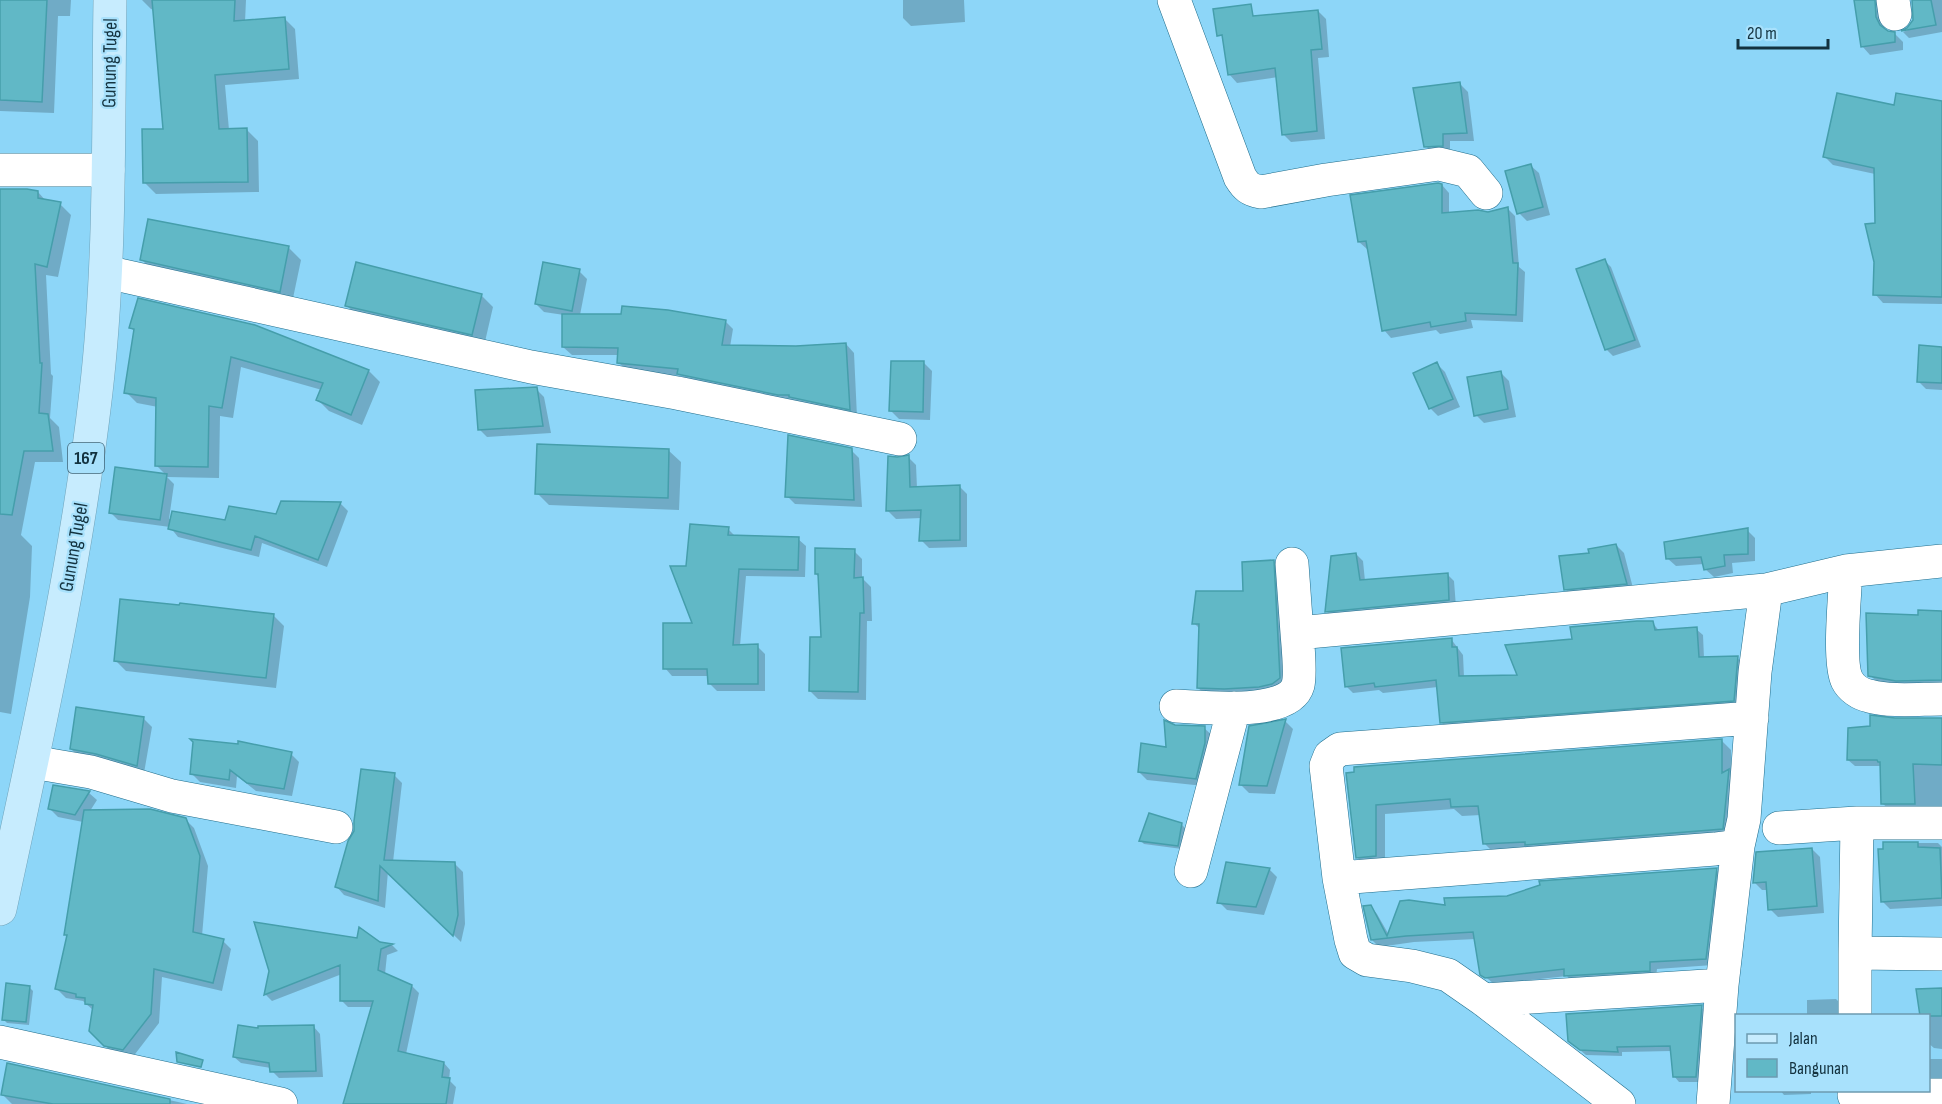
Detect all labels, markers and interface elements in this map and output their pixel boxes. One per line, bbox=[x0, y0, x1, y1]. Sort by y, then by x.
scale bar bbox=[1738, 12, 1828, 50]
street label: Gunung Tugel bbox=[97, 18, 123, 108]
text: 20 m bbox=[1747, 23, 1777, 44]
road number: 167 bbox=[68, 443, 104, 473]
street label: Gunung Tugel bbox=[54, 501, 94, 593]
legend bbox=[1735, 1014, 1930, 1092]
text: Jalan bbox=[1788, 1028, 1818, 1049]
text: Bangunan bbox=[1789, 1058, 1849, 1079]

